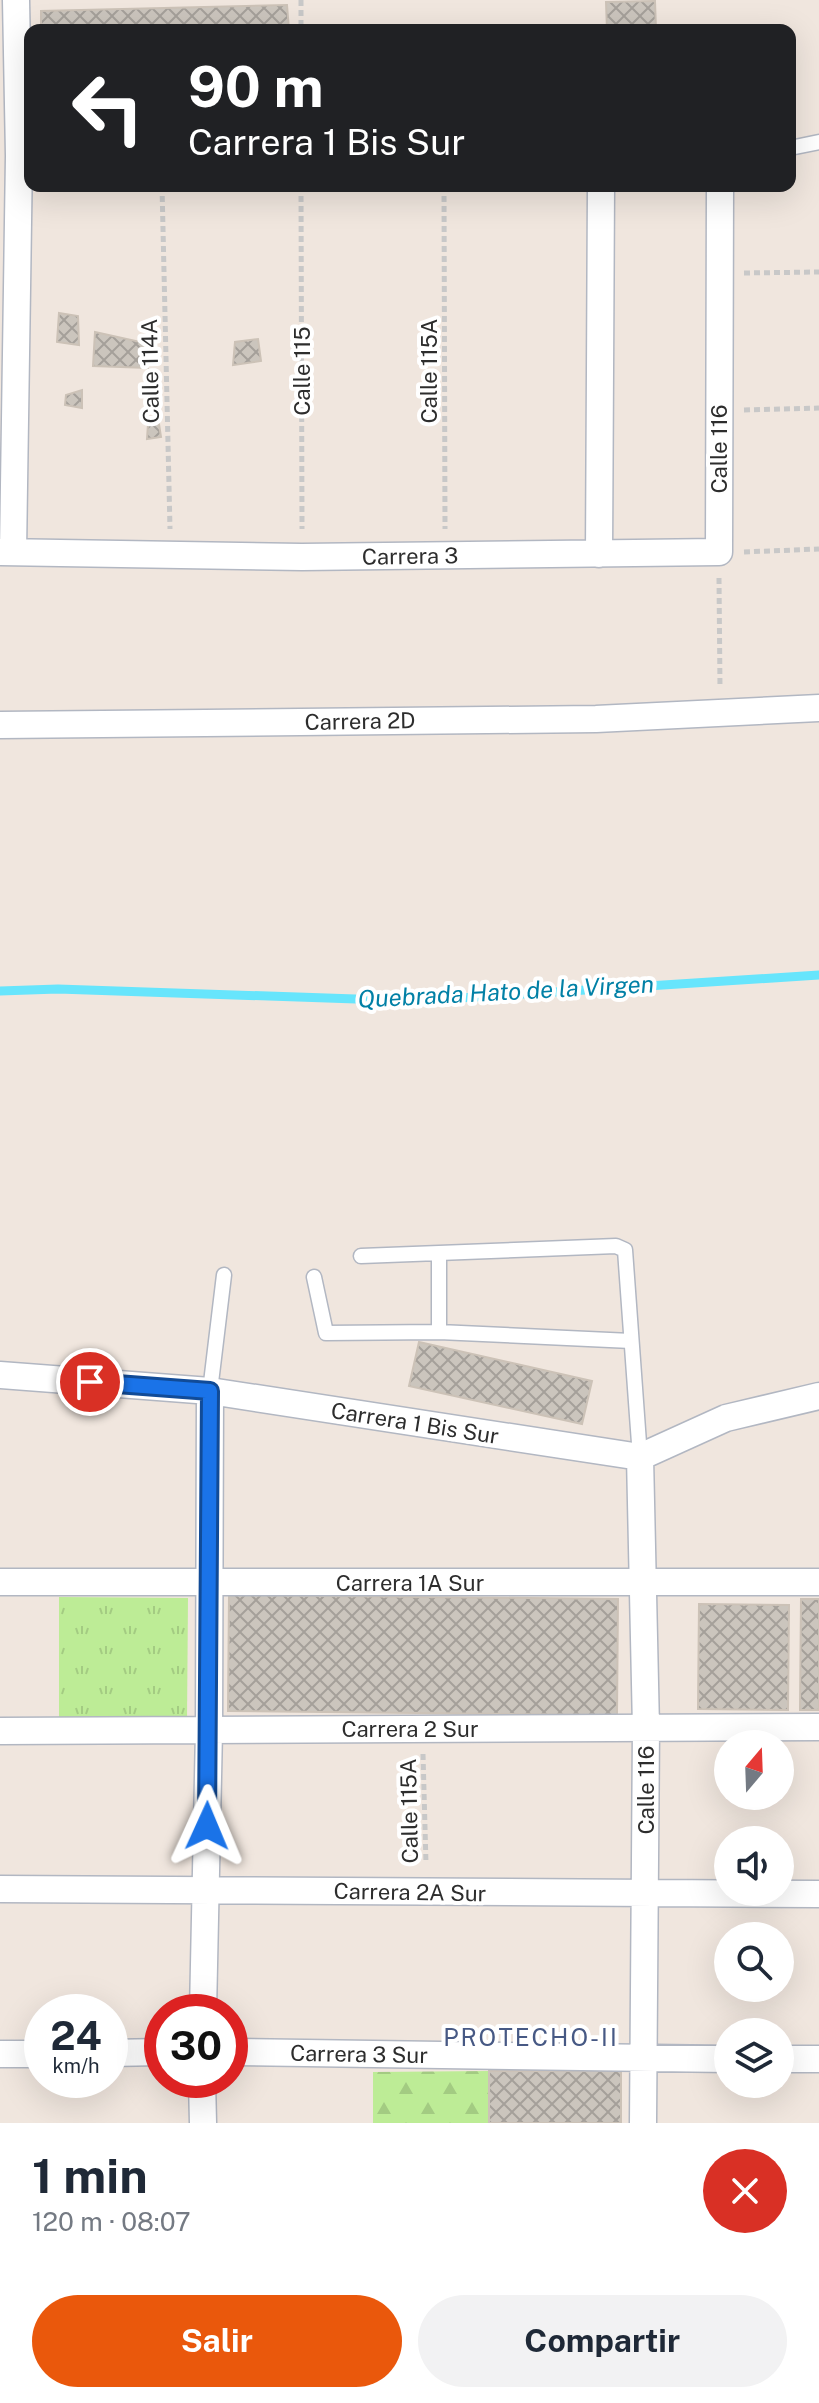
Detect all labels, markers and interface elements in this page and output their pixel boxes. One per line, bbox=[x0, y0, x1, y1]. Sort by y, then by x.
text: 90 m bbox=[188, 54, 324, 120]
icon: left bbox=[56, 56, 160, 160]
text: Carrera 1 Bis Sur bbox=[188, 121, 465, 163]
street label: Calle 114A bbox=[136, 318, 164, 424]
street label: Calle 115A bbox=[416, 319, 442, 423]
street label: Calle 115 bbox=[289, 326, 315, 416]
street label: Calle 116 bbox=[706, 405, 732, 493]
street label: Carrera 3 bbox=[362, 542, 458, 570]
street label: Carrera 2D bbox=[304, 707, 416, 735]
water label: Quebrada Hato de la Virgen bbox=[357, 969, 655, 1013]
pin bbox=[56, 1348, 124, 1416]
icon: arrive bbox=[68, 1360, 112, 1404]
street label: Carrera 1 Bis Sur bbox=[329, 1397, 501, 1449]
street label: Carrera 1A Sur bbox=[336, 1570, 484, 1596]
street label: Carrera 2 Sur bbox=[341, 1716, 479, 1742]
north arrow bbox=[714, 1730, 794, 1810]
map controls bbox=[714, 1730, 794, 2098]
street label: Calle 116 bbox=[633, 1746, 659, 1834]
street label: Calle 115A bbox=[395, 1758, 423, 1864]
position arrow bbox=[165, 1784, 249, 1868]
button: sound bbox=[714, 1826, 794, 1906]
street label: Carrera 2A Sur bbox=[333, 1878, 487, 1906]
button: search bbox=[714, 1922, 794, 2002]
speed limit sign: 30 bbox=[144, 1994, 248, 2098]
text: 24 bbox=[50, 2012, 102, 2059]
button: layers bbox=[714, 2018, 794, 2098]
district label: PROTECHO-II bbox=[443, 2023, 619, 2051]
street label: Carrera 3 Sur bbox=[290, 2040, 428, 2068]
text: km/h bbox=[52, 2054, 100, 2078]
text: 1 min bbox=[32, 2147, 148, 2204]
button: close bbox=[703, 2149, 787, 2233]
text: 120 m · 08:07 bbox=[32, 2206, 191, 2237]
button: Salir bbox=[32, 2295, 402, 2387]
button: Compartir bbox=[418, 2295, 787, 2387]

